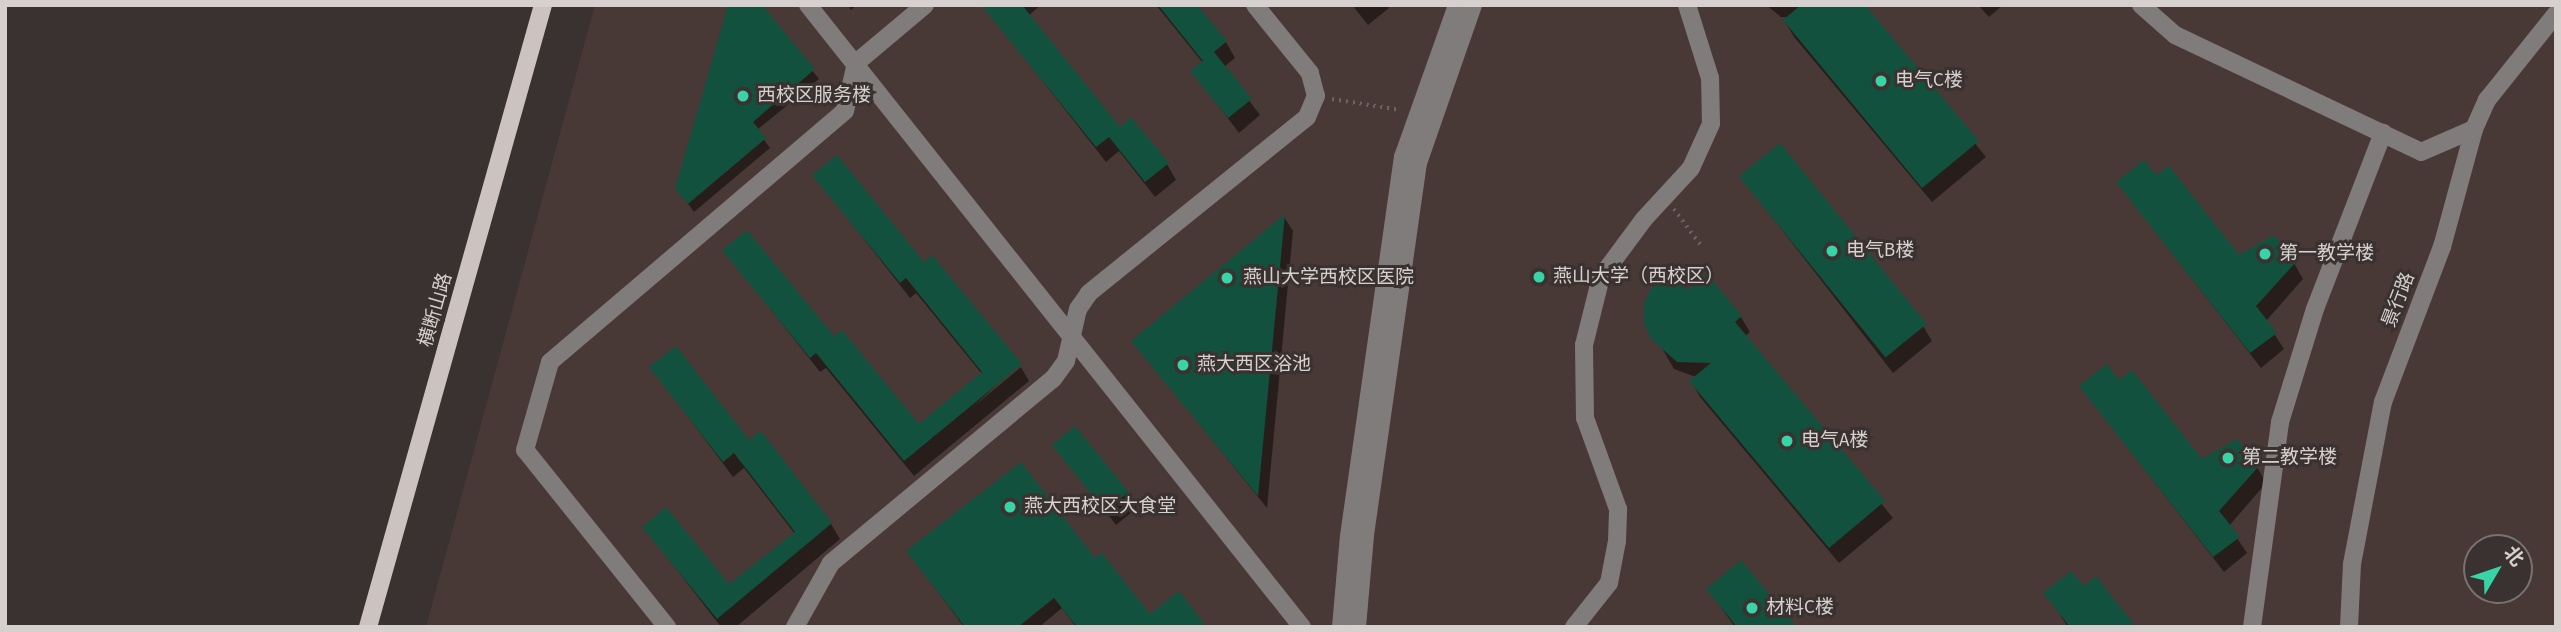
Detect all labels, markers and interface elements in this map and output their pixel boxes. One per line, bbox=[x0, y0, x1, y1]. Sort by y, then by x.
place label: 电气C楼 bbox=[1895, 70, 1963, 92]
marker: 电气C楼 bbox=[1873, 73, 1889, 89]
place label: 西校区服务楼 bbox=[757, 85, 871, 107]
marker: 西校区服务楼 bbox=[735, 88, 751, 104]
place label: 电气B楼 bbox=[1846, 240, 1914, 262]
marker: 电气B楼 bbox=[1824, 243, 1840, 259]
place label: 第一教学楼 bbox=[2279, 243, 2374, 265]
marker: 第一教学楼 bbox=[2257, 246, 2273, 262]
place label: 燕山大学（西校区） bbox=[1553, 266, 1724, 288]
place label: 燕山大学西校区医院 bbox=[1243, 267, 1414, 289]
marker: 燕山大学西校区医院 bbox=[1217, 268, 1237, 288]
marker: 燕山大学（西校区） bbox=[1531, 269, 1547, 285]
street label: 景行路 bbox=[2378, 269, 2420, 331]
street label: 横断山路 bbox=[415, 270, 457, 350]
place label: 燕大西区浴池 bbox=[1197, 354, 1311, 376]
marker: 燕大西区浴池 bbox=[1175, 357, 1191, 373]
place label: 电气A楼 bbox=[1801, 430, 1868, 452]
marker: 电气A楼 bbox=[1779, 433, 1795, 449]
place label: 第二教学楼 bbox=[2242, 447, 2337, 469]
marker: 第二教学楼 bbox=[2220, 450, 2236, 466]
place label: 燕大西校区大食堂 bbox=[1024, 496, 1176, 518]
marker: 燕大西校区大食堂 bbox=[1002, 499, 1018, 515]
north arrow bbox=[2463, 534, 2533, 604]
text: 北 bbox=[2497, 541, 2530, 573]
place label: 材料C楼 bbox=[1766, 597, 1834, 619]
marker: 材料C楼 bbox=[1744, 600, 1760, 616]

